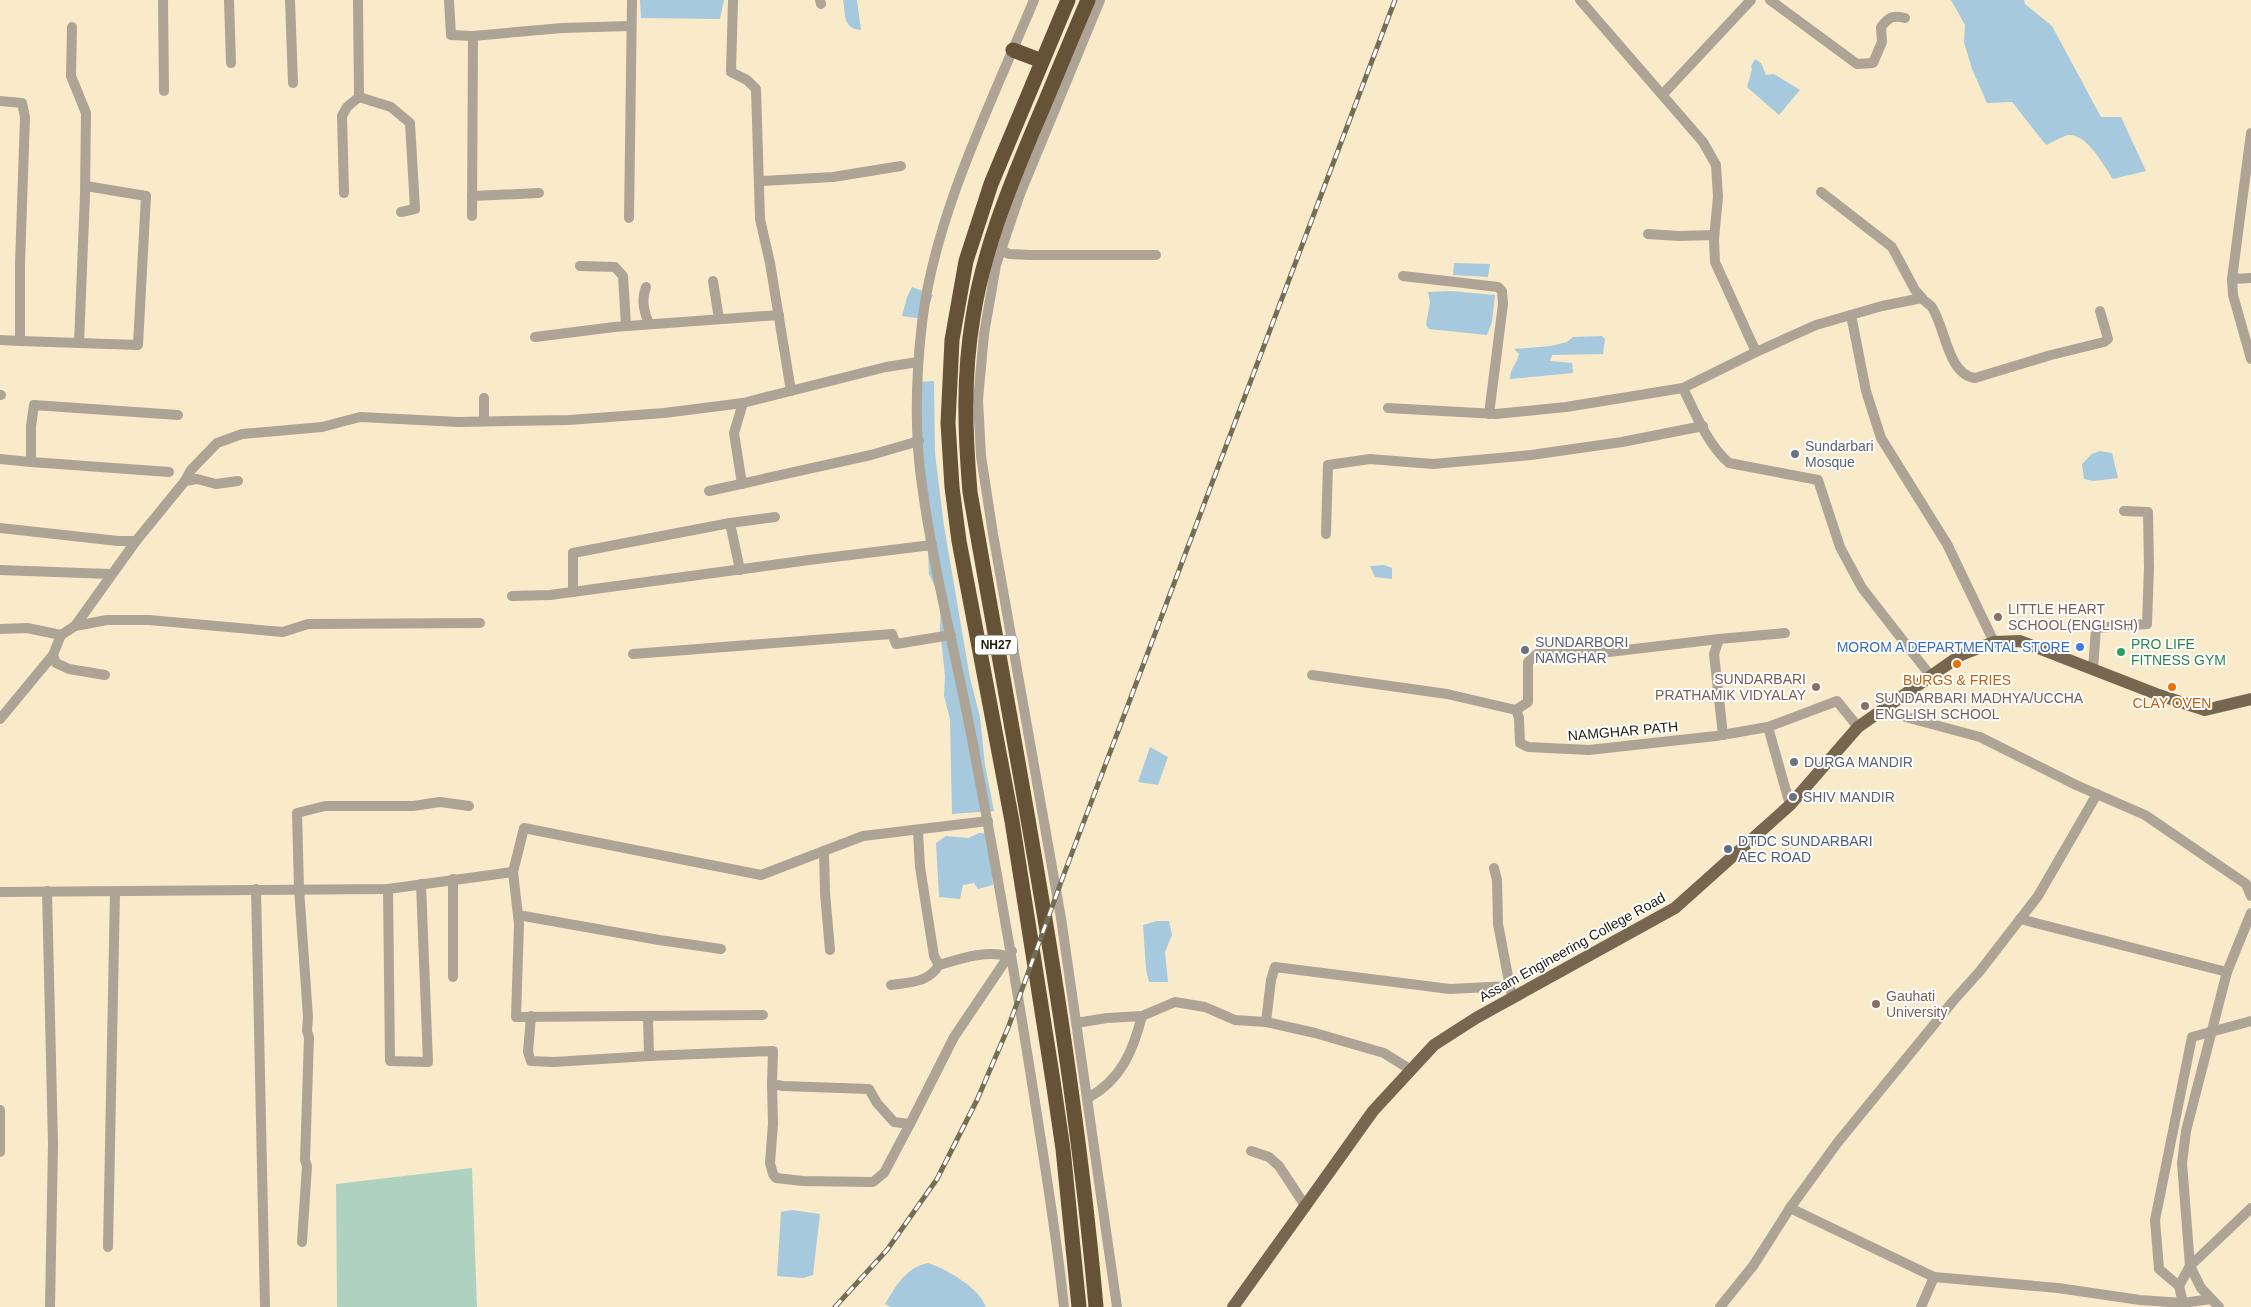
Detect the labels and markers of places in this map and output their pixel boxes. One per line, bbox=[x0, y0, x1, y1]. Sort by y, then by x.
place label: Sundarbari Mosque bbox=[1805, 438, 1874, 470]
marker: Sundarbari Mosque bbox=[1789, 448, 1801, 460]
place label: LITTLE HEART SCHOOL(ENGLISH) bbox=[2008, 601, 2138, 633]
marker: LITTLE HEART SCHOOL(ENGLISH) bbox=[1992, 611, 2004, 623]
place label: SUNDARBORI NAMGHAR bbox=[1535, 634, 1628, 666]
place label: PRO LIFE FITNESS GYM bbox=[2131, 636, 2226, 668]
place label: MOROM A DEPARTMENTAL STORE bbox=[1837, 639, 2070, 655]
marker: MOROM A DEPARTMENTAL STORE bbox=[2074, 641, 2086, 653]
marker: SUNDARBORI NAMGHAR bbox=[1519, 644, 1531, 656]
marker: PRO LIFE FITNESS GYM bbox=[2115, 646, 2127, 658]
marker: BURGS & FRIES bbox=[1951, 658, 1963, 670]
place label: SUNDARBARI PRATHAMIK VIDYALAY bbox=[1655, 671, 1807, 703]
place label: BURGS & FRIES bbox=[1903, 672, 2011, 688]
marker: SUNDARBARI PRATHAMIK VIDYALAY bbox=[1810, 681, 1822, 693]
marker: CLAY OVEN bbox=[2166, 681, 2178, 693]
place label: SUNDARBARI MADHYA/UCCHA ENGLISH SCHOOL bbox=[1875, 690, 2084, 722]
place label: CLAY OVEN bbox=[2133, 695, 2211, 711]
marker: SUNDARBARI MADHYA/UCCHA ENGLISH SCHOOL bbox=[1859, 700, 1871, 712]
place label: DURGA MANDIR bbox=[1804, 754, 1913, 770]
marker: DURGA MANDIR bbox=[1788, 756, 1800, 768]
place label: SHIV MANDIR bbox=[1803, 789, 1895, 805]
marker: SHIV MANDIR bbox=[1787, 791, 1799, 803]
place label: DTDC SUNDARBARI AEC ROAD bbox=[1738, 833, 1873, 865]
marker: DTDC SUNDARBARI AEC ROAD bbox=[1722, 843, 1734, 855]
place label: Gauhati University bbox=[1886, 988, 1947, 1020]
marker: Gauhati University bbox=[1870, 998, 1882, 1010]

